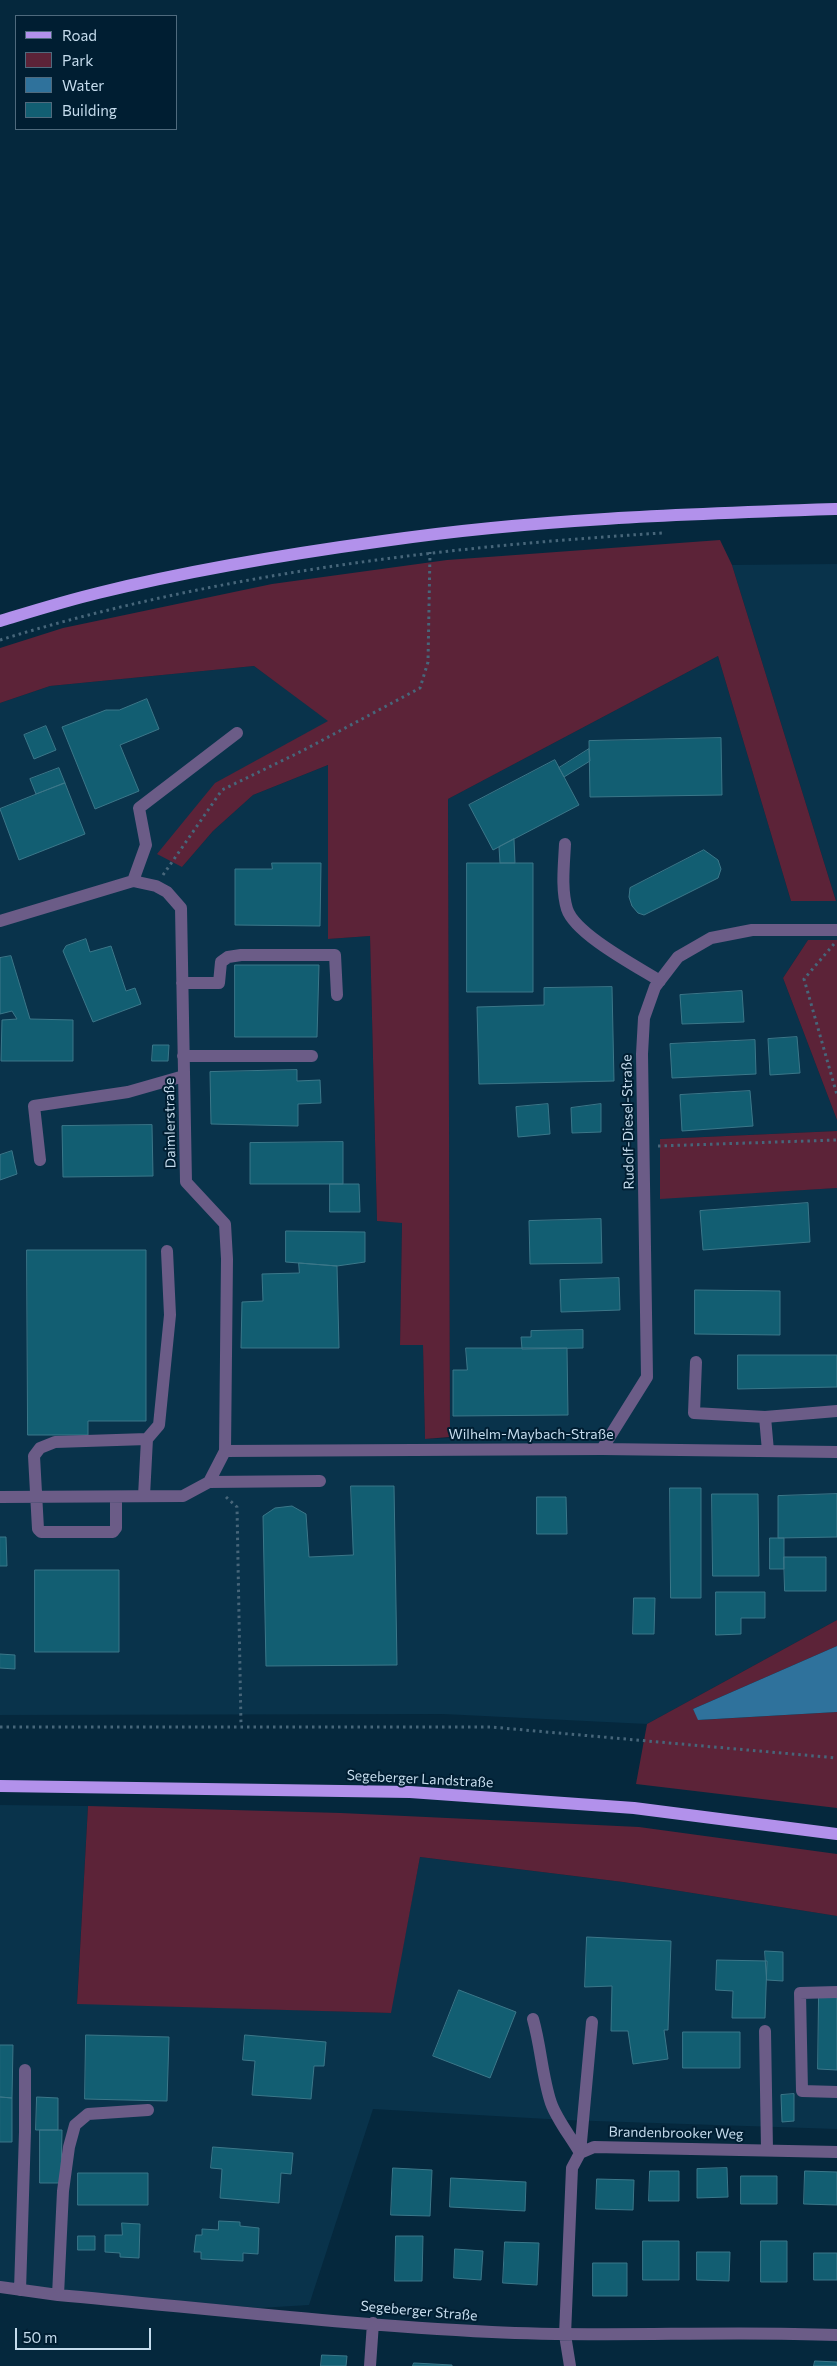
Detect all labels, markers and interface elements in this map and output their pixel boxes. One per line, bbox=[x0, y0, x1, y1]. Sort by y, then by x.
legend bbox=[15, 15, 178, 130]
text: Road bbox=[62, 26, 97, 44]
text: Park bbox=[62, 51, 93, 69]
text: Water bbox=[62, 76, 104, 94]
text: Building bbox=[62, 101, 117, 119]
street label: Rudolf-Diesel-Straße bbox=[618, 1054, 638, 1190]
street label: Daimlerstraße bbox=[161, 1078, 179, 1168]
street label: Wilhelm-Maybach-Straße bbox=[448, 1426, 614, 1442]
street label: Segeberger Landstraße bbox=[346, 1767, 494, 1791]
street label: Brandenbrooker Weg bbox=[608, 2123, 744, 2143]
street label: Segeberger Straße bbox=[360, 2298, 478, 2324]
scale bar bbox=[18, 2318, 154, 2350]
text: 50 m bbox=[23, 2328, 57, 2346]

